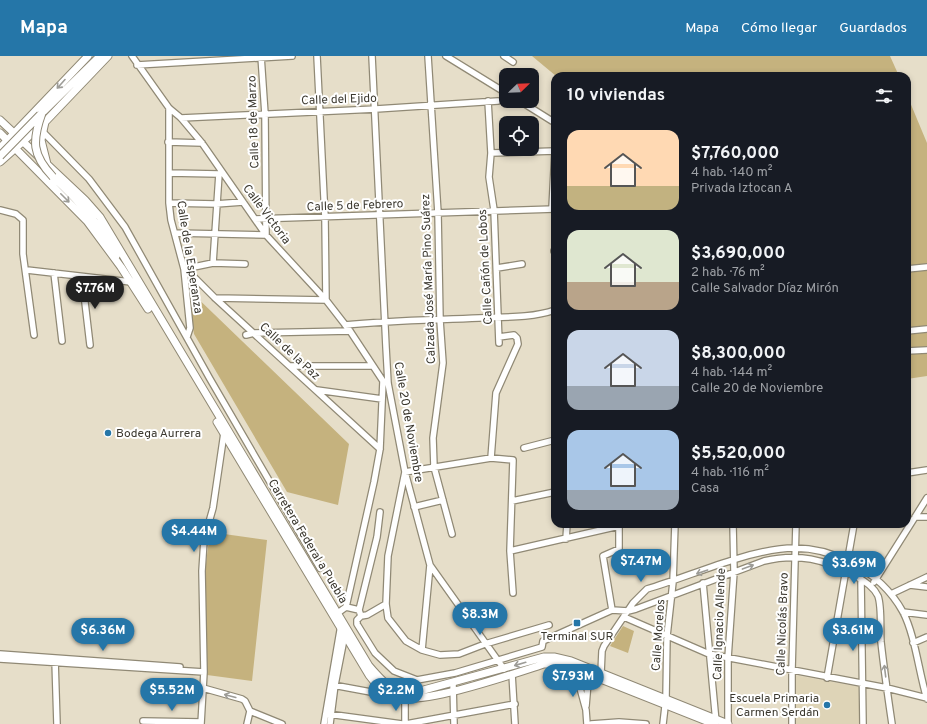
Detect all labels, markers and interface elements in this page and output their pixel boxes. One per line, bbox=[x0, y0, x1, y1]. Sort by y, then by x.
text: Mapa bbox=[20, 16, 68, 40]
text: Mapa bbox=[685, 20, 719, 37]
text: Cómo llegar bbox=[741, 20, 817, 37]
text: Guardados bbox=[839, 20, 907, 37]
north arrow bbox=[499, 68, 539, 108]
map controls bbox=[499, 68, 539, 156]
street label: Calle 18 de Marzo bbox=[244, 75, 264, 169]
one-way arrow bbox=[57, 79, 66, 90]
text: 10 viviendas bbox=[567, 85, 665, 107]
icon: filters bbox=[873, 85, 895, 107]
street label: Calle del Ejido bbox=[301, 91, 377, 109]
button: locate bbox=[499, 116, 539, 156]
text: $7,760,000 bbox=[691, 143, 780, 165]
icon: home bbox=[599, 146, 647, 194]
text: 4 hab. · 140 m² bbox=[691, 165, 772, 181]
street label: Calle Victoria bbox=[238, 181, 294, 248]
text: Privada Iztocan A bbox=[691, 181, 793, 197]
one-way arrow bbox=[60, 193, 70, 203]
street label: Calzada José María Pino Suárez bbox=[418, 194, 440, 364]
street label: Calle 5 de Febrero bbox=[306, 196, 404, 216]
street label: Calle de la Esperanza bbox=[172, 200, 206, 315]
street label: Calle Cañón de Lobos bbox=[475, 209, 497, 325]
text: $3,690,000 bbox=[691, 243, 785, 265]
icon: home bbox=[599, 246, 647, 294]
text: 2 hab. · 76 m² bbox=[691, 265, 765, 281]
pin: $7.76M bbox=[62, 276, 128, 310]
text: $7.76M bbox=[75, 281, 115, 297]
text: Calle Salvador Díaz Mirón bbox=[691, 281, 839, 297]
street label: Calle de la Paz bbox=[255, 319, 323, 384]
text: $8,300,000 bbox=[691, 343, 786, 365]
icon: home bbox=[599, 346, 647, 394]
street label: Calle 20 de Noviembre bbox=[390, 361, 426, 484]
text: 4 hab. · 144 m² bbox=[691, 365, 772, 381]
text: Calle 20 de Noviembre bbox=[691, 381, 823, 397]
place label: Bodega Aurrera bbox=[116, 426, 201, 442]
marker: Bodega Aurrera bbox=[103, 428, 113, 438]
text: $5,520,000 bbox=[691, 443, 786, 465]
icon: home bbox=[599, 446, 647, 494]
text: 4 hab. · 116 m² bbox=[691, 465, 769, 481]
street label: Carretera Federal a Puebla bbox=[264, 476, 351, 607]
text: Casa bbox=[691, 481, 719, 497]
pin: $4.44M bbox=[161, 519, 227, 553]
text: $4.44M bbox=[171, 524, 217, 540]
pin: $7.47M bbox=[608, 549, 674, 583]
pin: $3.69M bbox=[821, 551, 887, 585]
text: $7.47M bbox=[620, 554, 662, 570]
text: $3.69M bbox=[831, 556, 877, 572]
one-way arrow bbox=[741, 563, 754, 570]
street label: Calle Ignacio Allende bbox=[710, 568, 730, 681]
one-way arrow bbox=[696, 569, 709, 576]
street label: Calle Nicolás Bravo bbox=[773, 572, 793, 676]
street label: Calle Morelos bbox=[649, 599, 669, 672]
pin: $8.3M bbox=[452, 602, 508, 636]
text: $8.3M bbox=[461, 607, 499, 623]
pin: $6.36M bbox=[70, 618, 136, 652]
marker: Terminal SUR bbox=[572, 618, 582, 628]
pin: $3.61M bbox=[820, 618, 886, 652]
text: $6.36M bbox=[80, 623, 126, 639]
text: $3.61M bbox=[832, 623, 874, 639]
place label: Terminal SUR bbox=[541, 629, 613, 645]
one-way arrow bbox=[514, 661, 527, 668]
pin: $7.93M bbox=[540, 664, 606, 698]
one-way arrow bbox=[881, 665, 889, 678]
text: $7.93M bbox=[552, 669, 594, 685]
pin: $5.52M bbox=[139, 678, 205, 712]
pin: $2.2M bbox=[368, 678, 424, 712]
text: $5.52M bbox=[149, 683, 195, 699]
text: $2.2M bbox=[377, 683, 415, 699]
one-way arrow bbox=[223, 691, 236, 699]
place label: Escuela Primaria Carmen Serdán bbox=[729, 691, 819, 721]
marker: Escuela Primaria Carmen Serdán bbox=[822, 700, 832, 710]

